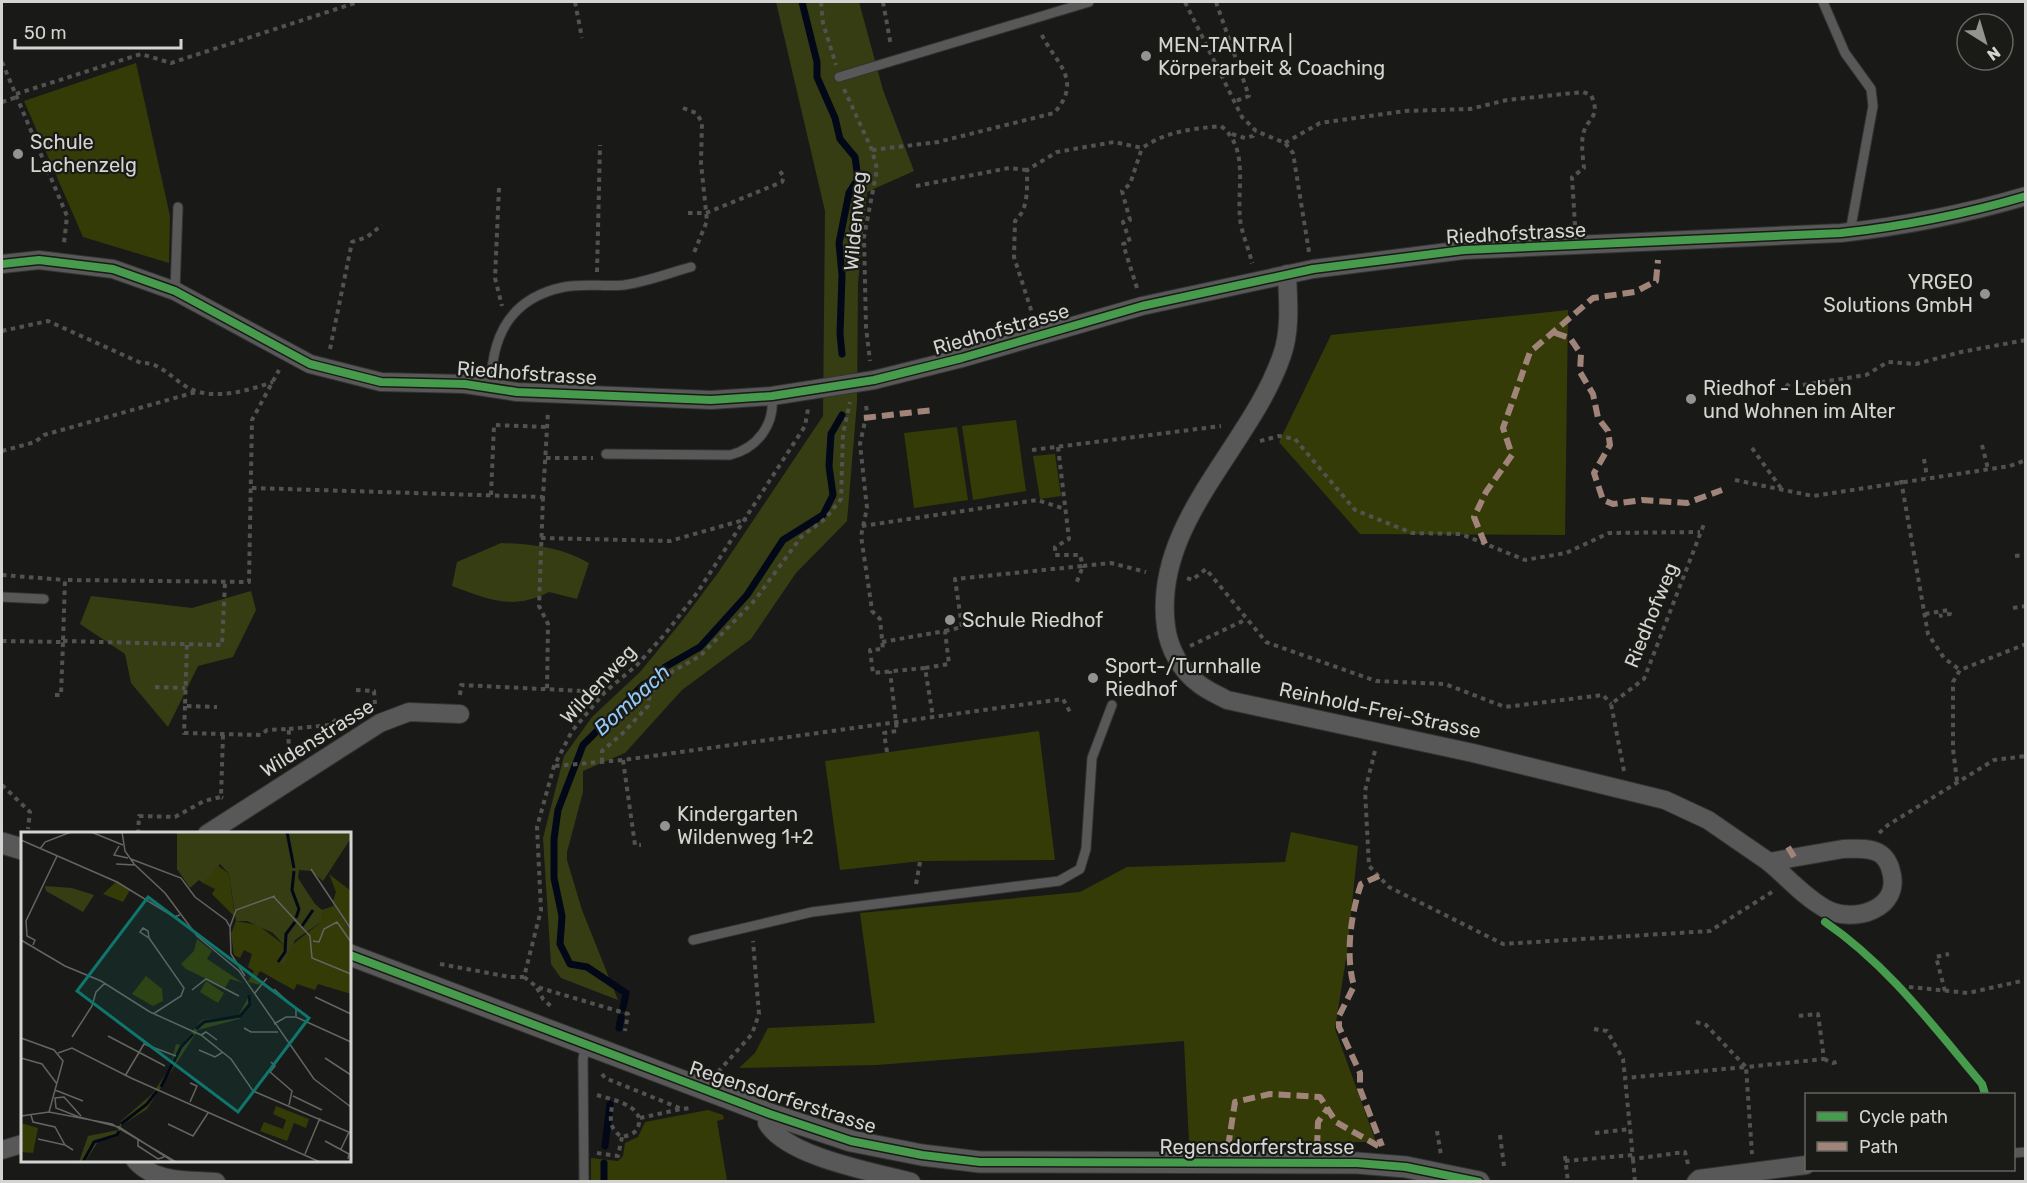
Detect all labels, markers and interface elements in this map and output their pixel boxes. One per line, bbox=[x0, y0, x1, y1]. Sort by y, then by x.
scale bar bbox=[15, 12, 182, 50]
north arrow bbox=[1955, 12, 2015, 72]
text: 50 m bbox=[24, 22, 67, 44]
place label: MEN-TANTRA | Körperarbeit & Coaching bbox=[1158, 33, 1385, 80]
text: N bbox=[1983, 43, 2004, 65]
marker: MEN-TANTRA | Körperarbeit & Coaching bbox=[1139, 49, 1153, 63]
place label: Schule Lachenzelg bbox=[30, 130, 137, 177]
marker: Schule Lachenzelg bbox=[11, 147, 25, 161]
street label: Wildenweg bbox=[839, 170, 871, 272]
street label: Riedhofstrasse bbox=[1445, 217, 1587, 249]
place label: YRGEO Solutions GmbH bbox=[1823, 270, 1973, 317]
marker: YRGEO Solutions GmbH bbox=[1978, 287, 1992, 301]
street label: Riedhofstrasse bbox=[930, 298, 1072, 360]
street label: Riedhofstrasse bbox=[456, 356, 598, 390]
place label: Riedhof - Leben und Wohnen im Alter bbox=[1703, 376, 1896, 423]
marker: Riedhof - Leben und Wohnen im Alter bbox=[1684, 392, 1698, 406]
street label: Riedhofweg bbox=[1619, 559, 1683, 671]
place label: Schule Riedhof bbox=[962, 608, 1103, 632]
marker: Schule Riedhof bbox=[943, 613, 957, 627]
street label: Wildenweg bbox=[555, 639, 641, 729]
place label: Sport-/Turnhalle Riedhof bbox=[1105, 654, 1261, 701]
water label: Bombach bbox=[588, 659, 675, 740]
marker: Sport-/Turnhalle Riedhof bbox=[1086, 671, 1100, 685]
street label: Reinhold-Frei-Strasse bbox=[1277, 677, 1483, 743]
street label: Wildenstrasse bbox=[256, 694, 378, 782]
place label: Kindergarten Wildenweg 1+2 bbox=[677, 802, 814, 849]
marker: Kindergarten Wildenweg 1+2 bbox=[658, 819, 672, 833]
inset map bbox=[21, 832, 351, 1162]
street label: Regensdorferstrasse bbox=[687, 1055, 879, 1139]
legend bbox=[1805, 1093, 2015, 1171]
text: Cycle path bbox=[1859, 1106, 1948, 1128]
street label: Regensdorferstrasse bbox=[1159, 1135, 1355, 1159]
text: Path bbox=[1859, 1136, 1898, 1158]

